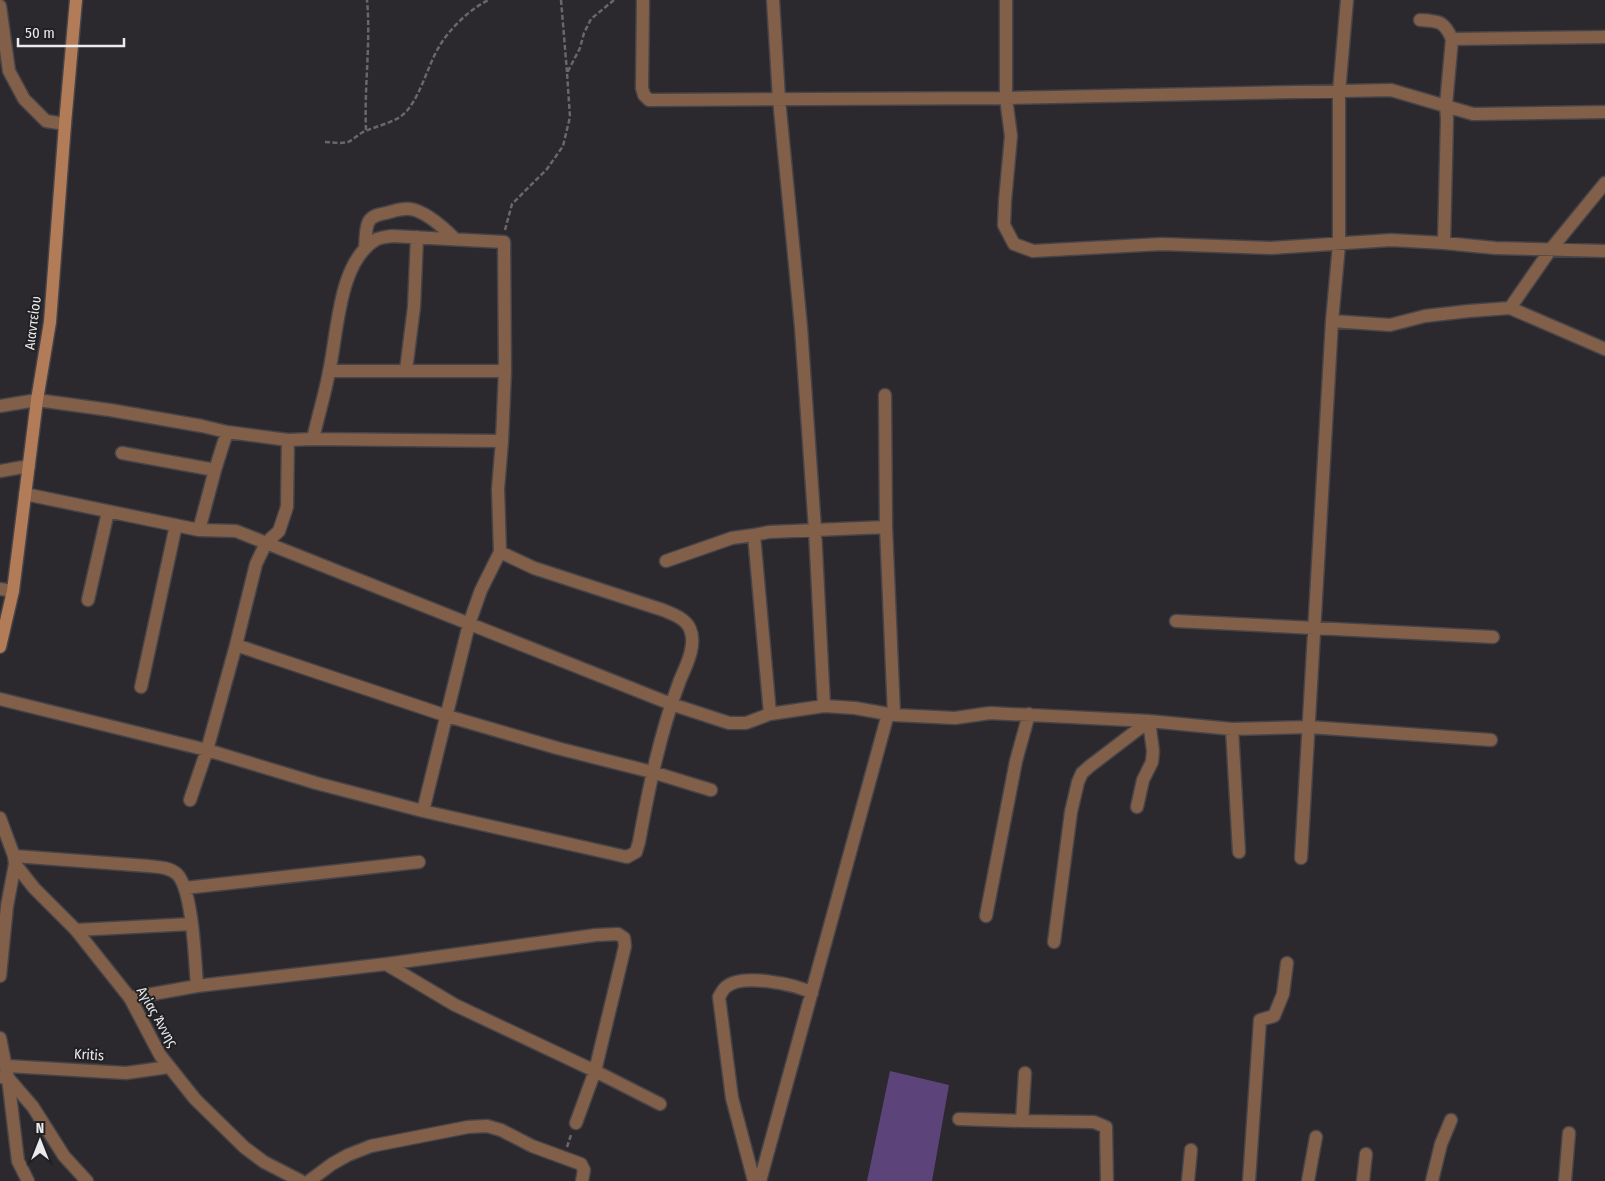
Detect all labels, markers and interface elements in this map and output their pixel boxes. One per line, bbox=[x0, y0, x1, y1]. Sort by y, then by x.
scale bar bbox=[18, 15, 124, 47]
text: 50 m bbox=[25, 24, 55, 42]
street label: Αιαντείου bbox=[21, 295, 45, 351]
street label: Αγίας Άννης bbox=[133, 984, 181, 1050]
street label: Kritis bbox=[73, 1045, 105, 1065]
north arrow bbox=[15, 1116, 65, 1166]
text: N bbox=[36, 1120, 44, 1137]

